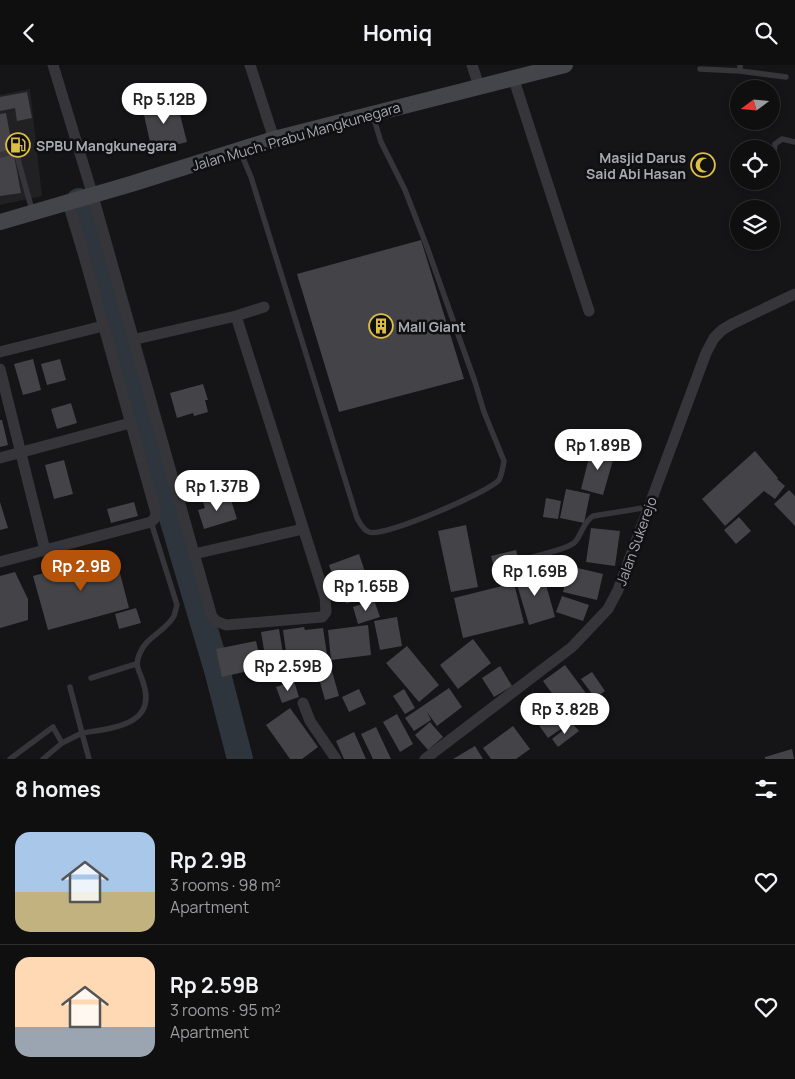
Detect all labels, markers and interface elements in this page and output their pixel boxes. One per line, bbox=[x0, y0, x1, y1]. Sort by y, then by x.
text: Homiq bbox=[363, 18, 432, 48]
icon: back bbox=[15, 19, 43, 47]
icon: search bbox=[752, 19, 780, 47]
north arrow bbox=[730, 80, 780, 130]
map controls bbox=[730, 80, 780, 250]
pin: Rp 5.12B bbox=[112, 83, 216, 125]
text: Rp 5.12B bbox=[133, 88, 195, 110]
street label: Jalan Much. Prabu Mangkunegara bbox=[190, 97, 402, 175]
fuel station icon: SPBU Mangkunegara bbox=[5, 132, 31, 158]
place label: SPBU Mangkunegara bbox=[36, 136, 177, 155]
button: locate bbox=[730, 140, 780, 190]
place label: Masjid Darus Said Abi Hasan bbox=[586, 148, 686, 183]
mosque icon: Masjid Darus Said Abi Hasan bbox=[690, 152, 716, 178]
button: layers bbox=[730, 200, 780, 250]
building icon: Mall Giant bbox=[368, 313, 394, 339]
place label: Mall Giant bbox=[398, 317, 466, 336]
pin: Rp 1.89B bbox=[546, 429, 650, 471]
text: Rp 1.89B bbox=[566, 434, 630, 456]
pin: Rp 1.37B bbox=[165, 469, 269, 512]
text: Rp 1.37B bbox=[186, 475, 248, 497]
street label: Jalan Sukerejo bbox=[611, 494, 661, 588]
pin: Rp 2.9B bbox=[35, 549, 127, 592]
text: Rp 2.9B bbox=[52, 555, 110, 577]
pin: Rp 1.69B bbox=[483, 555, 587, 597]
text: Rp 1.69B bbox=[503, 560, 567, 582]
pin: Rp 1.65B bbox=[314, 569, 418, 612]
text: Rp 1.65B bbox=[334, 575, 398, 597]
pin: Rp 2.59B bbox=[236, 649, 340, 692]
text: Rp 2.59B bbox=[254, 655, 322, 677]
pin: Rp 3.82B bbox=[513, 693, 617, 735]
text: Rp 3.82B bbox=[531, 698, 599, 720]
text: 8 homes bbox=[15, 775, 101, 803]
icon: filters bbox=[752, 775, 780, 803]
text: Rp 2.9B bbox=[170, 846, 246, 874]
icon: home bbox=[55, 852, 115, 912]
icon: heart bbox=[752, 868, 780, 896]
text: 3 rooms · 98 m² bbox=[170, 874, 281, 896]
text: Apartment bbox=[170, 896, 249, 918]
text: Rp 2.59B bbox=[170, 971, 258, 999]
icon: home bbox=[55, 977, 115, 1037]
icon: heart bbox=[752, 993, 780, 1021]
text: 3 rooms · 95 m² bbox=[170, 999, 281, 1021]
text: Apartment bbox=[170, 1021, 249, 1043]

